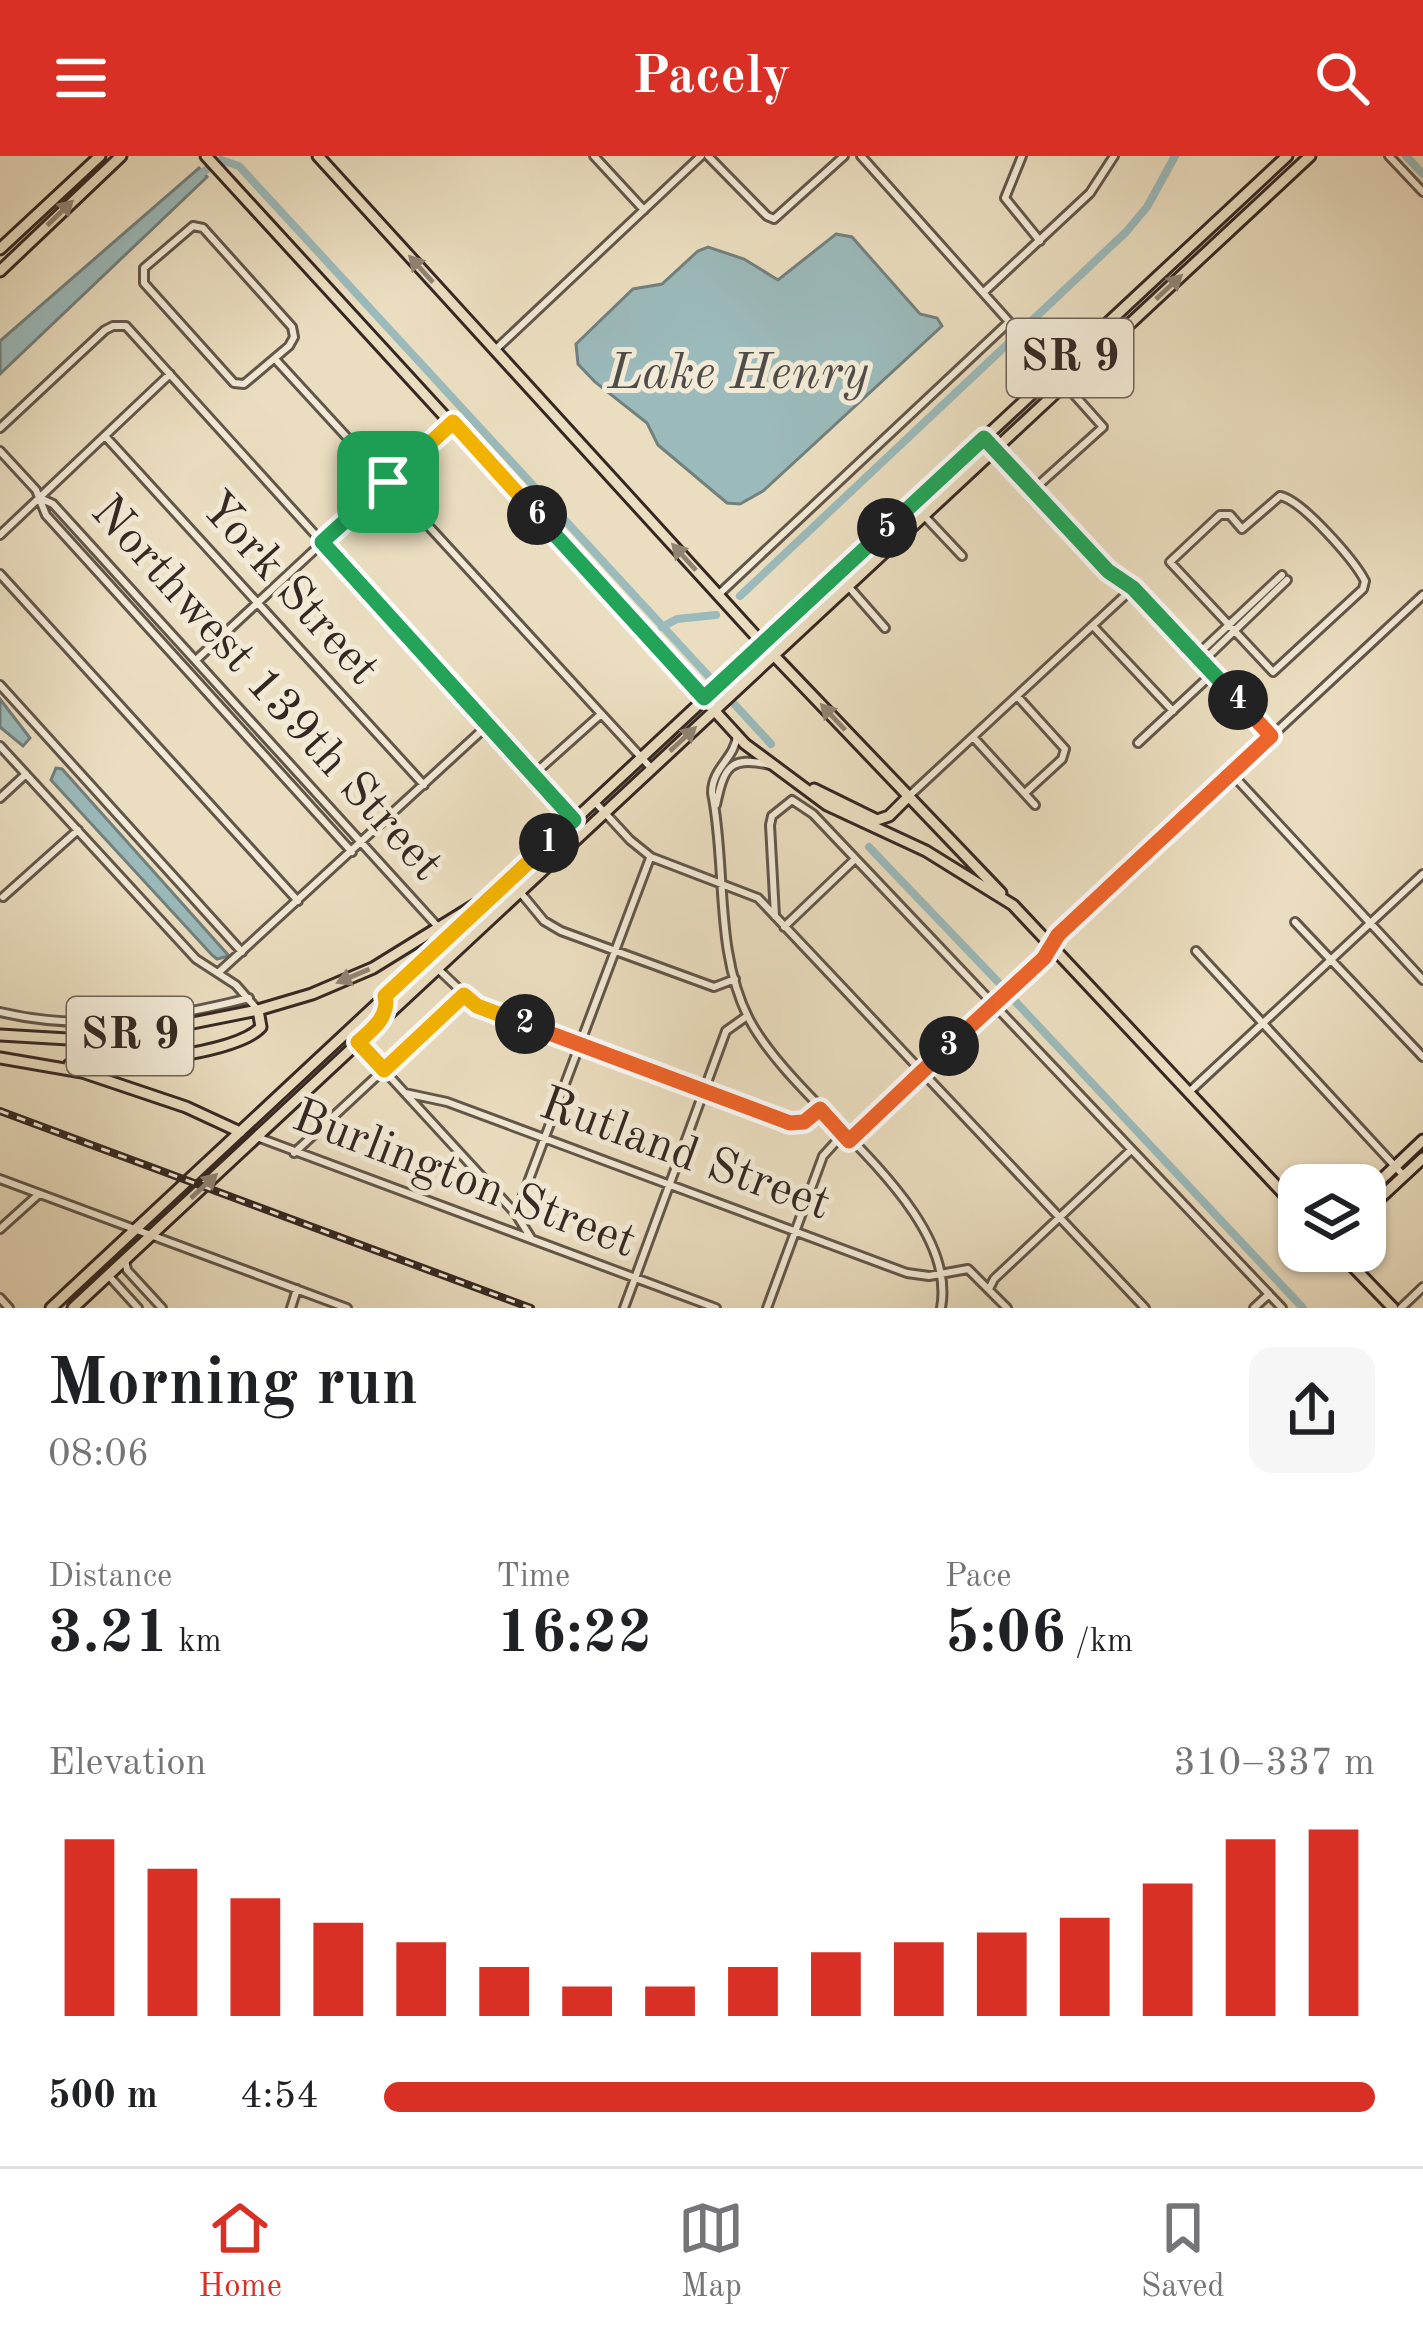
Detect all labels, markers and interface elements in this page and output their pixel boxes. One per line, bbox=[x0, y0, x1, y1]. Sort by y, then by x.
icon: menu bbox=[48, 45, 114, 111]
icon: search bbox=[1309, 45, 1375, 111]
text: Pacely bbox=[632, 51, 791, 105]
one-way arrow bbox=[46, 200, 75, 228]
one-way arrow bbox=[408, 255, 435, 284]
one-way arrow bbox=[1154, 274, 1183, 302]
road number: SR 9 bbox=[1007, 319, 1133, 397]
water label: Lake Henry bbox=[606, 349, 869, 401]
pin bbox=[337, 431, 439, 533]
icon: arrive bbox=[355, 449, 421, 515]
street label: York Street bbox=[191, 484, 387, 694]
pin: 6 bbox=[507, 485, 567, 545]
street label: Northwest 139th Street bbox=[81, 488, 451, 890]
text: 6 bbox=[527, 498, 547, 531]
pin: 5 bbox=[857, 498, 917, 558]
text: 5 bbox=[877, 511, 897, 544]
one-way arrow bbox=[671, 543, 698, 572]
pin: 4 bbox=[1208, 670, 1268, 730]
text: 4 bbox=[1228, 683, 1248, 716]
one-way arrow bbox=[820, 703, 848, 732]
one-way arrow bbox=[668, 726, 697, 754]
pin: 1 bbox=[519, 813, 579, 873]
text: 1 bbox=[539, 826, 559, 859]
one-way arrow bbox=[336, 967, 371, 987]
pin: 2 bbox=[495, 994, 555, 1054]
road number: SR 9 bbox=[67, 997, 193, 1075]
text: 2 bbox=[515, 1007, 535, 1040]
pin: 3 bbox=[919, 1016, 979, 1076]
text: 3 bbox=[939, 1029, 959, 1062]
street label: Rutland Street bbox=[533, 1080, 837, 1230]
street label: Burlington Street bbox=[286, 1092, 642, 1268]
map controls bbox=[1278, 1164, 1386, 1272]
button: layers bbox=[1278, 1164, 1386, 1272]
one-way arrow bbox=[189, 1173, 218, 1201]
button: share bbox=[1249, 1347, 1375, 1473]
text: Morning run bbox=[48, 1353, 418, 1419]
text: 08:06 bbox=[48, 1435, 149, 1474]
text: Distance bbox=[48, 1561, 172, 1594]
text: Time bbox=[496, 1561, 570, 1594]
text: Pace bbox=[945, 1561, 1012, 1594]
text: 3.21 bbox=[48, 1605, 169, 1665]
text: 16:22 bbox=[496, 1605, 652, 1665]
text: 5:06 bbox=[945, 1605, 1066, 1665]
text: km bbox=[169, 1626, 222, 1659]
text: /km bbox=[1066, 1626, 1133, 1659]
text: Elevation bbox=[48, 1744, 207, 1783]
text: 310–337 m bbox=[1173, 1744, 1375, 1783]
text: 500 m bbox=[48, 2077, 158, 2116]
text: 4:54 bbox=[240, 2077, 319, 2116]
tab: Home bbox=[198, 2195, 282, 2308]
tab: Map bbox=[678, 2195, 744, 2308]
tab: Saved bbox=[1141, 2195, 1225, 2308]

